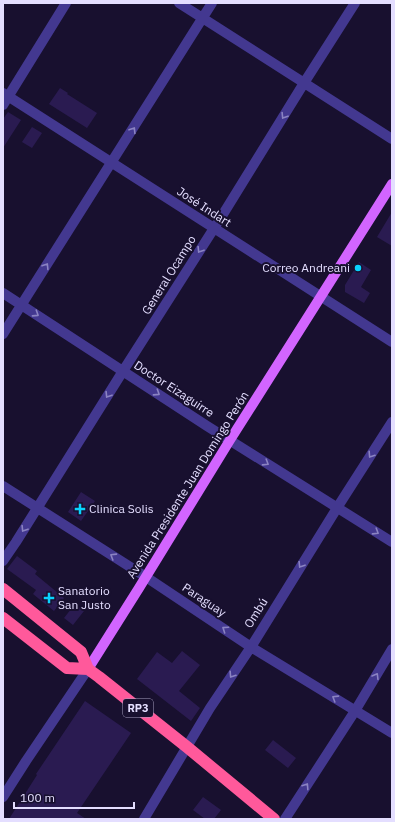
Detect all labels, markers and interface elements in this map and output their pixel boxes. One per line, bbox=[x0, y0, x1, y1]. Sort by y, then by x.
one-way arrow bbox=[281, 112, 289, 119]
one-way arrow bbox=[128, 127, 135, 134]
street label: José Indart bbox=[174, 183, 234, 230]
street label: General Ocampo bbox=[138, 232, 199, 317]
one-way arrow bbox=[197, 246, 205, 253]
place label: Correo Andreani bbox=[262, 260, 350, 275]
one-way arrow bbox=[42, 263, 49, 270]
marker: Correo Andreani bbox=[353, 263, 363, 273]
one-way arrow bbox=[32, 310, 39, 317]
street label: Doctor Eizaguirre bbox=[131, 357, 217, 420]
street label: Avenida Presidente Juan Domingo Perón bbox=[123, 388, 252, 581]
one-way arrow bbox=[152, 388, 159, 395]
one-way arrow bbox=[105, 391, 113, 398]
one-way arrow bbox=[368, 451, 376, 458]
one-way arrow bbox=[262, 458, 269, 466]
place label: Clinica Solis bbox=[89, 501, 154, 516]
marker: Clinica Solis bbox=[74, 503, 86, 515]
one-way arrow bbox=[22, 525, 29, 532]
one-way arrow bbox=[372, 527, 379, 535]
one-way arrow bbox=[110, 553, 117, 561]
one-way arrow bbox=[299, 561, 306, 568]
street label: Paraguay bbox=[179, 579, 229, 620]
place label: Sanatorio San Justo bbox=[58, 583, 111, 612]
marker: Sanatorio San Justo bbox=[43, 592, 55, 604]
street label: Ombú bbox=[241, 595, 271, 631]
one-way arrow bbox=[222, 626, 229, 634]
one-way arrow bbox=[229, 671, 237, 678]
one-way arrow bbox=[371, 673, 378, 680]
one-way arrow bbox=[332, 696, 339, 703]
road number: RP3 bbox=[123, 699, 153, 717]
one-way arrow bbox=[302, 783, 309, 790]
scale bar bbox=[14, 784, 134, 810]
text: 100 m bbox=[20, 790, 55, 805]

